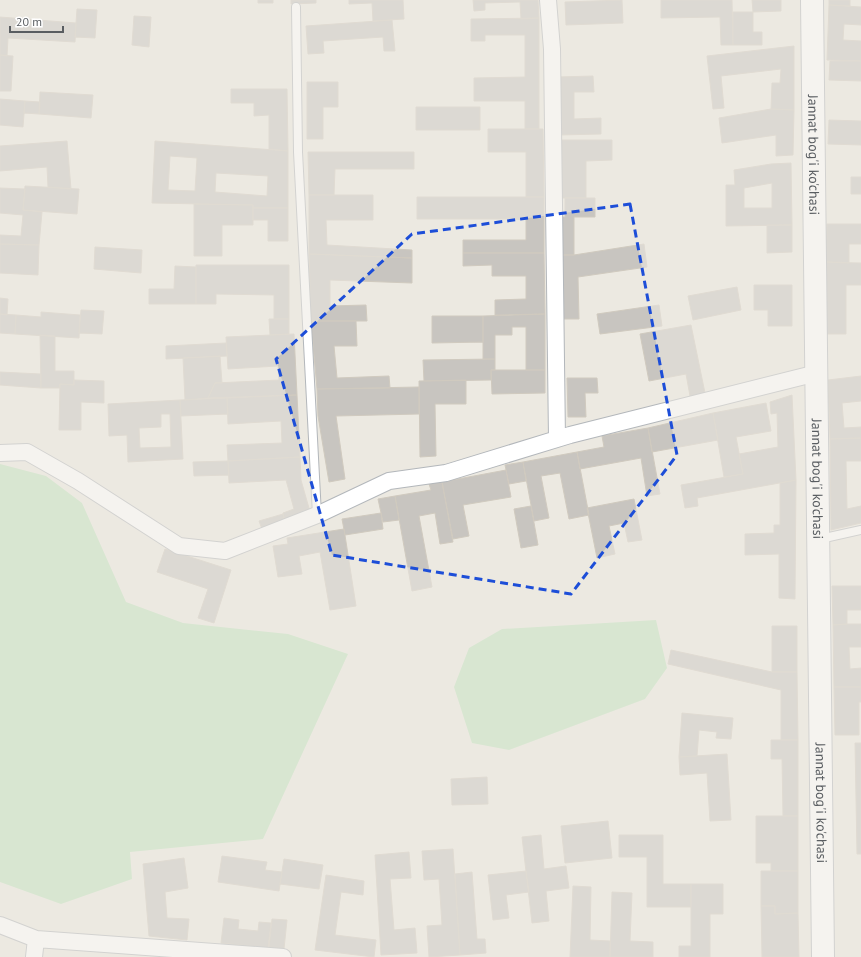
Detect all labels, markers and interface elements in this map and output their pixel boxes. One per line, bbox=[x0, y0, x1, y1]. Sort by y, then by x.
scale bar bbox=[10, 8, 63, 34]
text: 20 m bbox=[16, 14, 42, 29]
street label: Jannat bog'i ko'chasi bbox=[804, 94, 823, 215]
street label: Jannat bog'i ko'chasi bbox=[808, 418, 827, 539]
street label: Jannat bog'i ko'chasi bbox=[812, 742, 831, 863]

